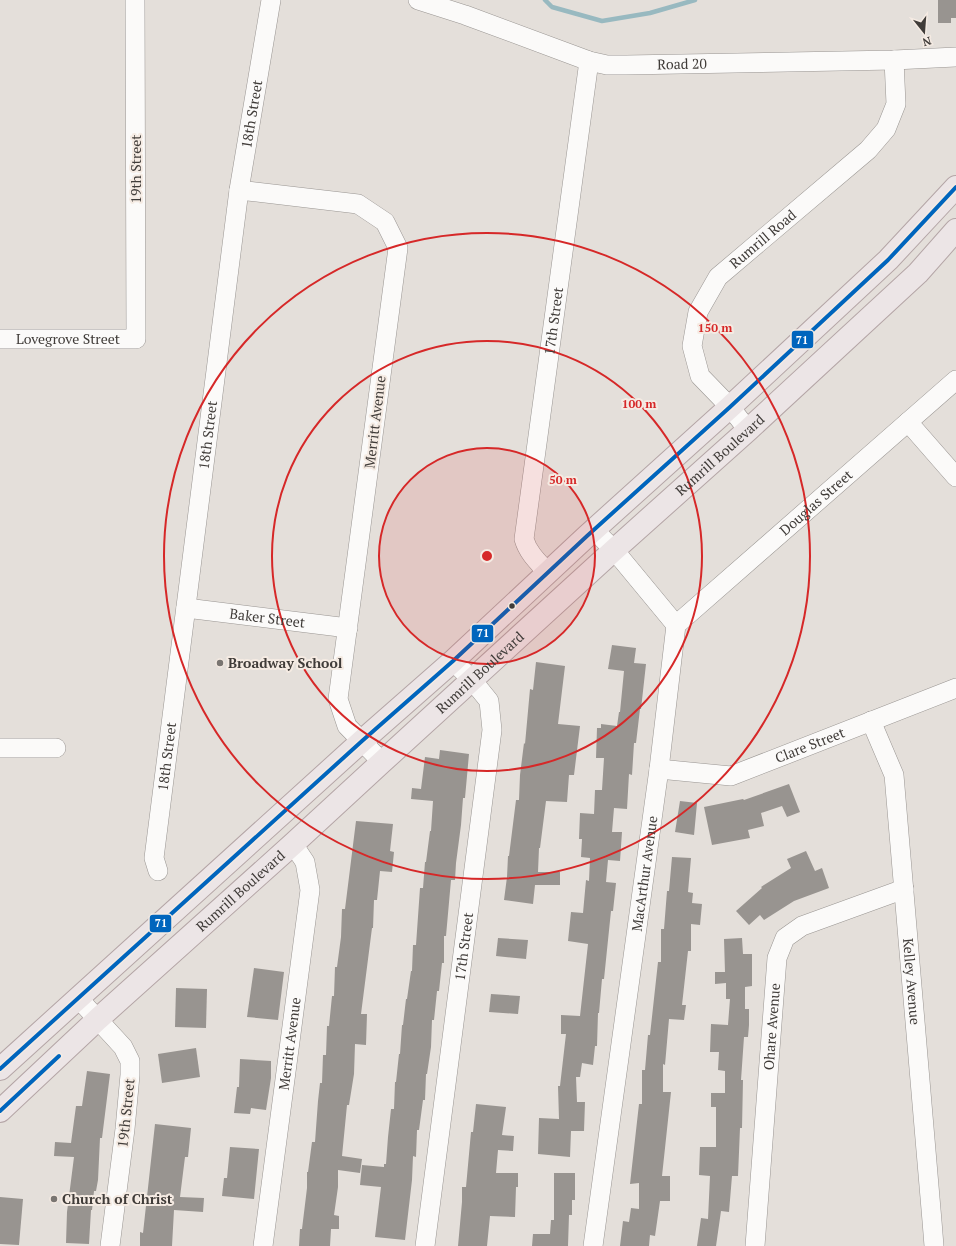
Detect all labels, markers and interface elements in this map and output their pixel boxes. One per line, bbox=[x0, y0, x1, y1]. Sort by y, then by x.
north arrow bbox=[904, 12, 944, 52]
text: N bbox=[920, 34, 933, 50]
street label: Road 20 bbox=[657, 53, 707, 73]
street label: 18th Street bbox=[236, 78, 267, 150]
street label: 19th Street bbox=[126, 134, 145, 204]
street label: Rumrill Road bbox=[725, 205, 800, 272]
street label: 17th Street bbox=[539, 285, 567, 356]
text: 150 m bbox=[698, 320, 732, 335]
street label: Lovegrove Street bbox=[16, 329, 121, 348]
line badge: 71 bbox=[791, 330, 814, 349]
text: 71 bbox=[796, 333, 808, 347]
street label: Merritt Avenue bbox=[359, 374, 390, 469]
text: 100 m bbox=[622, 396, 656, 411]
street label: 18th Street bbox=[194, 399, 221, 470]
street label: Rumrill Boulevard bbox=[671, 410, 768, 500]
street label: Douglas Street bbox=[775, 464, 857, 539]
text: 50 m bbox=[549, 472, 577, 487]
centre of rings bbox=[480, 549, 494, 563]
unlabelled marker bbox=[507, 601, 517, 611]
street label: Baker Street bbox=[229, 603, 307, 632]
line badge: 71 bbox=[471, 624, 494, 643]
text: 71 bbox=[477, 626, 489, 640]
street label: Rumrill Boulevard bbox=[431, 627, 528, 717]
place label: Broadway School bbox=[228, 653, 343, 672]
marker: Broadway School bbox=[215, 658, 225, 668]
street label: 18th Street bbox=[153, 720, 180, 792]
street label: Clare Street bbox=[772, 722, 848, 767]
street label: MacArthur Avenue bbox=[627, 814, 661, 933]
street label: Rumrill Boulevard bbox=[192, 846, 289, 936]
street label: 17th Street bbox=[450, 910, 477, 982]
line badge: 71 bbox=[149, 914, 172, 933]
text: 71 bbox=[155, 916, 167, 930]
street label: Kelley Avenue bbox=[899, 937, 925, 1026]
street label: Ohare Avenue bbox=[758, 982, 784, 1071]
street label: Merritt Avenue bbox=[274, 996, 305, 1091]
street label: 19th Street bbox=[112, 1077, 139, 1148]
place label: Church of Christ bbox=[62, 1189, 173, 1208]
marker: Church of Christ bbox=[49, 1194, 59, 1204]

